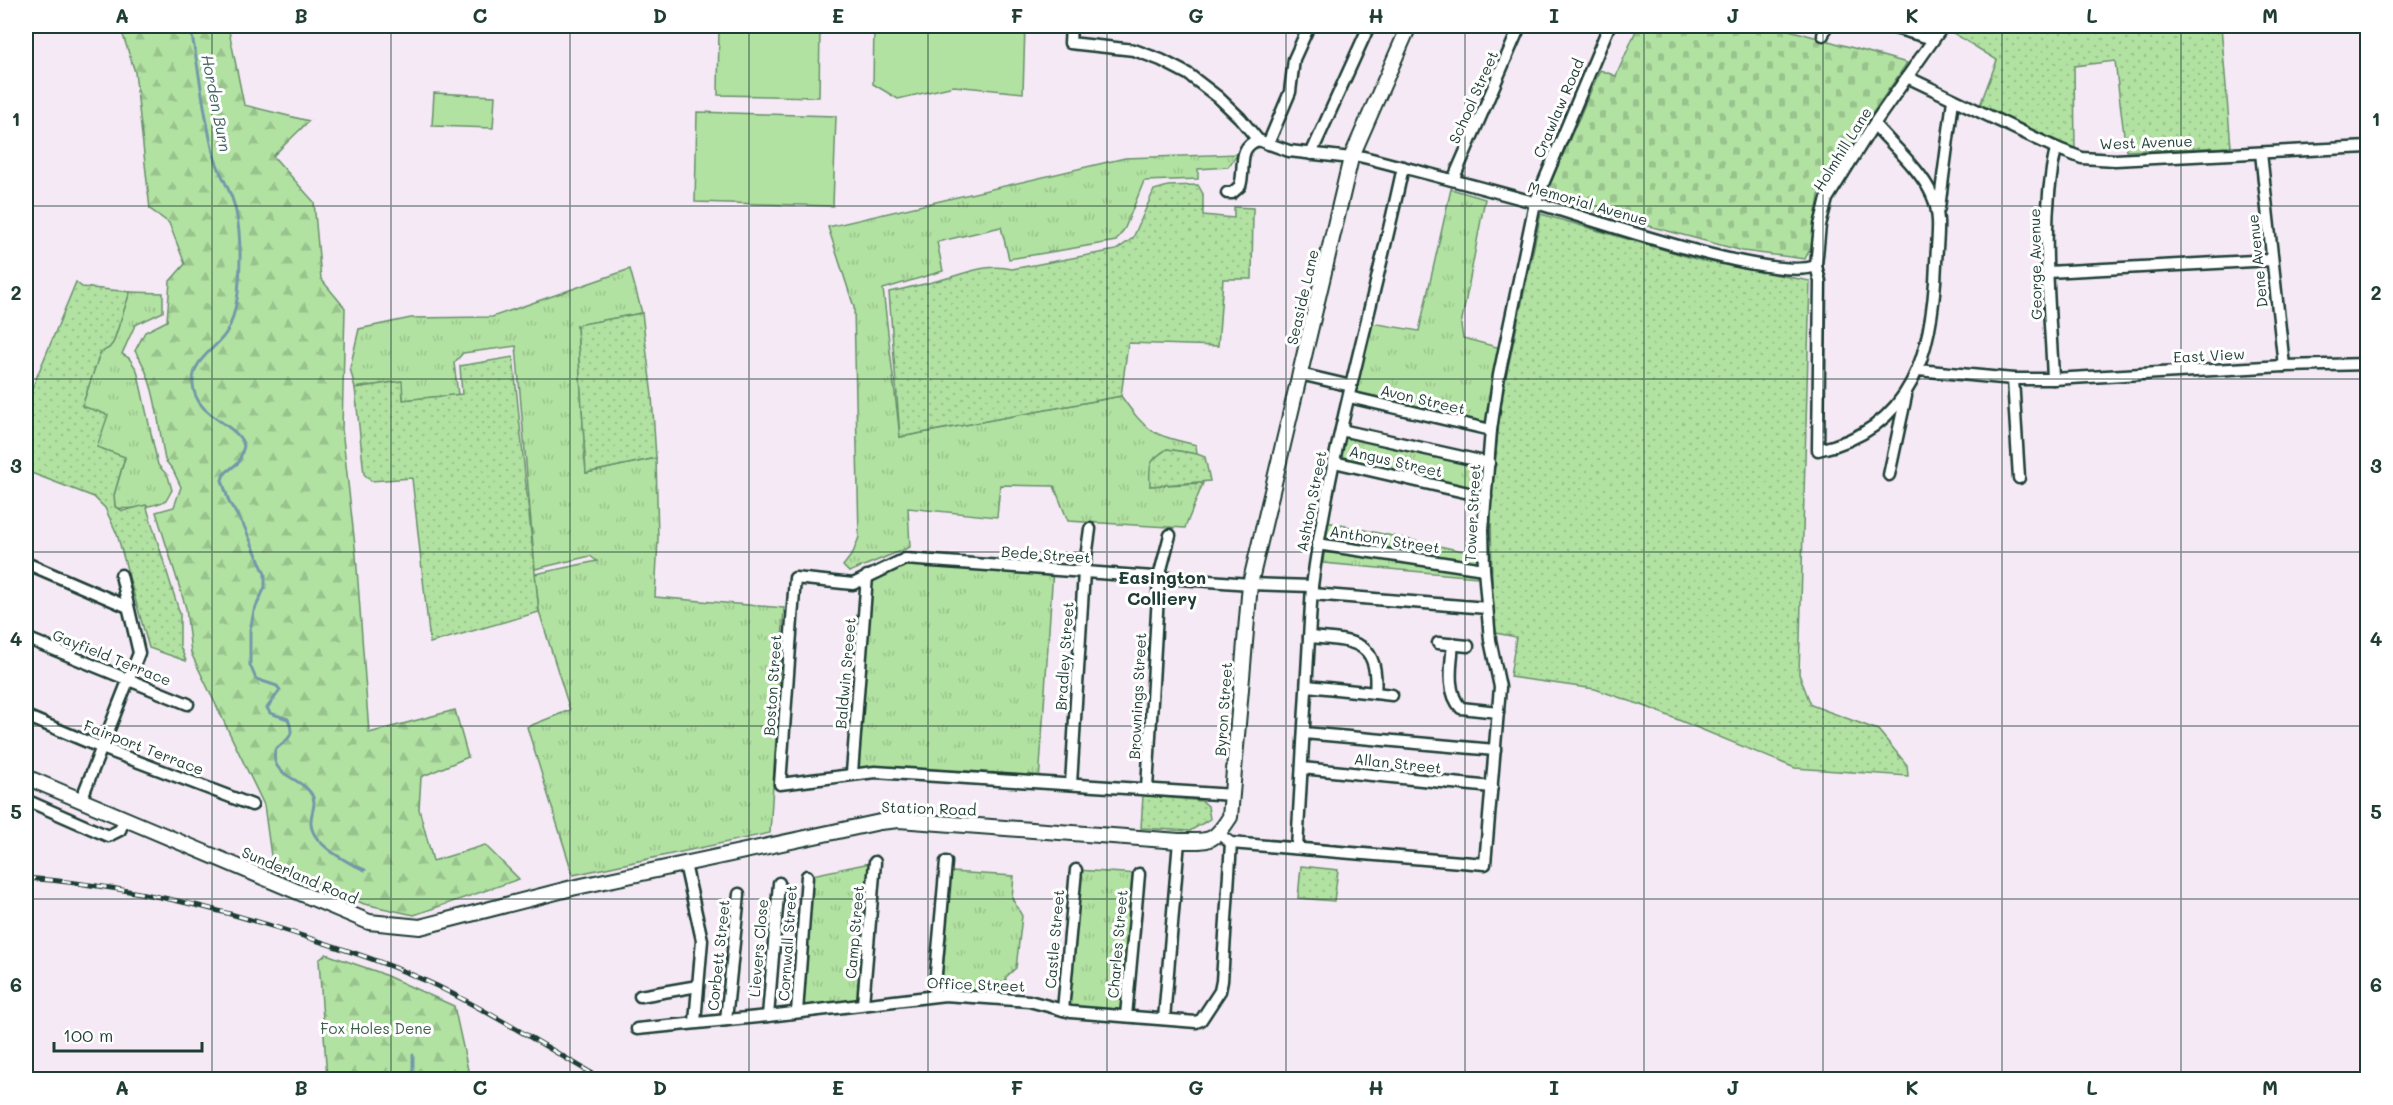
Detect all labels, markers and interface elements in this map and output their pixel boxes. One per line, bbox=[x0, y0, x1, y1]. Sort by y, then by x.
text: A bbox=[115, 2, 129, 28]
text: B bbox=[294, 2, 308, 28]
text: C bbox=[473, 2, 488, 28]
text: D bbox=[653, 2, 667, 28]
text: E bbox=[832, 2, 844, 28]
text: F bbox=[1011, 2, 1024, 28]
text: G bbox=[1188, 2, 1204, 28]
text: H bbox=[1368, 2, 1384, 28]
text: I bbox=[1549, 2, 1559, 28]
text: J bbox=[1726, 2, 1740, 28]
text: K bbox=[1905, 2, 1919, 28]
text: L bbox=[2086, 2, 2098, 28]
text: M bbox=[2262, 2, 2278, 28]
street label: School Street bbox=[1444, 47, 1502, 147]
water label: Horden Burn bbox=[197, 53, 237, 154]
street label: Crawlaw Road bbox=[1528, 55, 1588, 161]
street label: Holmhill Lane bbox=[1808, 103, 1876, 195]
text: 1 bbox=[12, 105, 20, 131]
text: 1 bbox=[2372, 105, 2380, 131]
street label: West Avenue bbox=[2099, 130, 2193, 154]
street label: Memorial Avenue bbox=[1526, 176, 1650, 230]
street label: George Avenue bbox=[2024, 208, 2046, 320]
street label: Dene Avenue bbox=[2242, 213, 2272, 309]
street label: Seaside Lane bbox=[1281, 247, 1323, 347]
text: 2 bbox=[10, 279, 22, 305]
text: 2 bbox=[2370, 279, 2382, 305]
street label: East View bbox=[2173, 343, 2245, 367]
street label: Avon Street bbox=[1379, 380, 1467, 418]
street label: Angus Street bbox=[1347, 441, 1445, 481]
street label: Ashton Street bbox=[1291, 449, 1331, 553]
text: 3 bbox=[10, 452, 22, 478]
text: 3 bbox=[2370, 452, 2382, 478]
street label: Tower Street bbox=[1459, 463, 1485, 563]
street label: Anthony Street bbox=[1328, 520, 1442, 558]
street label: Bede Street bbox=[1000, 541, 1092, 567]
district label: Easington Colliery bbox=[1118, 565, 1206, 610]
street label: Bradley Street bbox=[1050, 601, 1078, 711]
street label: Baldwin Sreeet bbox=[830, 616, 860, 730]
street label: Gayfield Terrace bbox=[50, 624, 174, 690]
text: 4 bbox=[10, 625, 23, 651]
text: 4 bbox=[2370, 625, 2383, 651]
street label: Brownings Street bbox=[1124, 632, 1150, 760]
street label: Boston Street bbox=[758, 633, 786, 737]
street label: Byron Street bbox=[1210, 661, 1236, 757]
street label: Fairport Terrace bbox=[81, 715, 207, 779]
street label: Allan Street bbox=[1353, 748, 1443, 778]
street label: Station Road bbox=[881, 796, 977, 820]
text: 5 bbox=[10, 798, 22, 824]
text: 5 bbox=[2370, 798, 2382, 824]
street label: Sunderland Road bbox=[239, 841, 361, 909]
street label: Cornwall Street bbox=[773, 884, 801, 1002]
street label: Camp Street bbox=[840, 884, 868, 980]
street label: Castle Street bbox=[1040, 889, 1068, 989]
street label: Charles Street bbox=[1102, 889, 1132, 999]
street label: Corbett Street bbox=[702, 898, 734, 1012]
street label: Lievers Close bbox=[744, 898, 772, 998]
text: 6 bbox=[10, 971, 22, 997]
text: 6 bbox=[2370, 971, 2382, 997]
street label: Office Street bbox=[926, 972, 1026, 996]
scale bar bbox=[54, 1015, 202, 1053]
park label: Fox Holes Dene bbox=[320, 1018, 432, 1038]
text: 100 m bbox=[63, 1023, 113, 1047]
text: A bbox=[115, 1074, 129, 1100]
text: B bbox=[294, 1074, 308, 1100]
text: C bbox=[473, 1074, 488, 1100]
text: D bbox=[653, 1074, 667, 1100]
text: E bbox=[832, 1074, 844, 1100]
text: F bbox=[1011, 1074, 1024, 1100]
text: G bbox=[1188, 1074, 1204, 1100]
text: H bbox=[1368, 1074, 1384, 1100]
text: I bbox=[1549, 1074, 1559, 1100]
text: J bbox=[1726, 1074, 1740, 1100]
text: K bbox=[1905, 1074, 1919, 1100]
text: L bbox=[2086, 1074, 2098, 1100]
text: M bbox=[2262, 1074, 2278, 1100]

